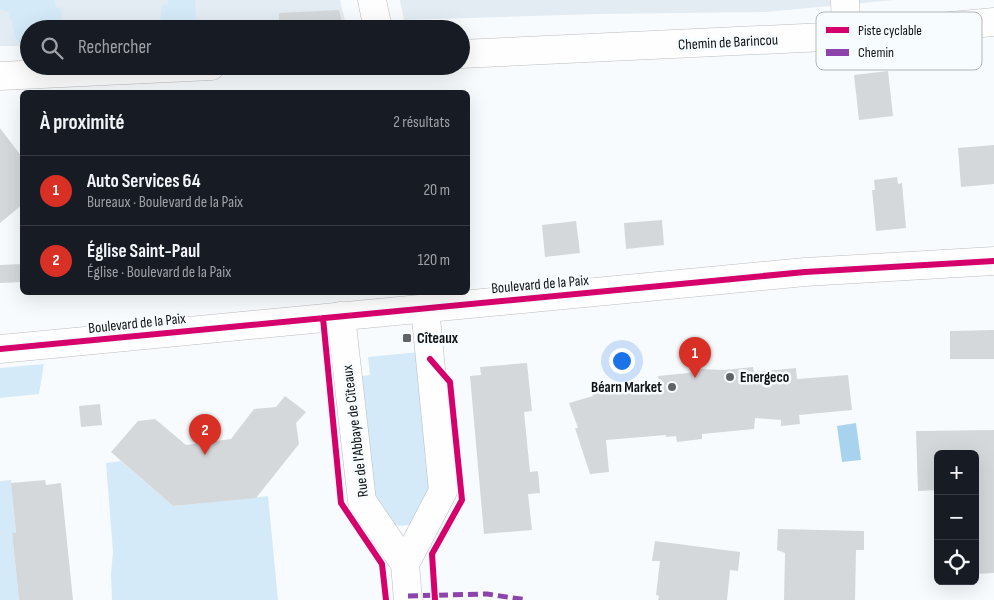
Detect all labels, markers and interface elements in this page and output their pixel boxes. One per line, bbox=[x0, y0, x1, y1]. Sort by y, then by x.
legend bbox=[816, 12, 982, 70]
search box bbox=[20, 20, 470, 75]
text: Piste cyclable bbox=[858, 22, 922, 39]
street label: Chemin de Barincou bbox=[678, 30, 778, 55]
icon: search bbox=[38, 34, 66, 62]
text: Rechercher bbox=[78, 36, 152, 59]
text: Chemin bbox=[858, 44, 894, 61]
text: À proximité bbox=[40, 110, 125, 135]
text: 2 résultats bbox=[393, 113, 450, 132]
text: Auto Services 64 bbox=[87, 170, 201, 193]
text: 1 bbox=[53, 181, 59, 200]
text: 20 m bbox=[423, 181, 450, 200]
text: Bureaux · Boulevard de la Paix bbox=[87, 193, 243, 212]
text: Église Saint-Paul bbox=[87, 240, 200, 263]
text: 2 bbox=[52, 251, 60, 270]
text: 120 m bbox=[418, 251, 450, 270]
text: Église · Boulevard de la Paix bbox=[87, 263, 231, 282]
street label: Boulevard de la Paix bbox=[490, 271, 590, 298]
street label: Boulevard de la Paix bbox=[87, 309, 187, 338]
place label: Cîteaux bbox=[417, 329, 459, 348]
marker: Cîteaux bbox=[401, 332, 413, 344]
pin: 1 bbox=[679, 337, 711, 378]
your location bbox=[609, 348, 635, 374]
street label: Rue de l'Abbaye de Cîteaux bbox=[338, 363, 373, 498]
place label: Energeco bbox=[740, 368, 789, 387]
marker: Energeco bbox=[724, 371, 736, 383]
place label: Béarn Market bbox=[591, 378, 662, 397]
marker: Béarn Market bbox=[666, 381, 678, 393]
pin: 2 bbox=[189, 414, 221, 455]
map controls bbox=[934, 450, 979, 585]
button: + bbox=[934, 450, 979, 495]
button: − bbox=[934, 495, 979, 540]
button: locate bbox=[934, 540, 979, 585]

